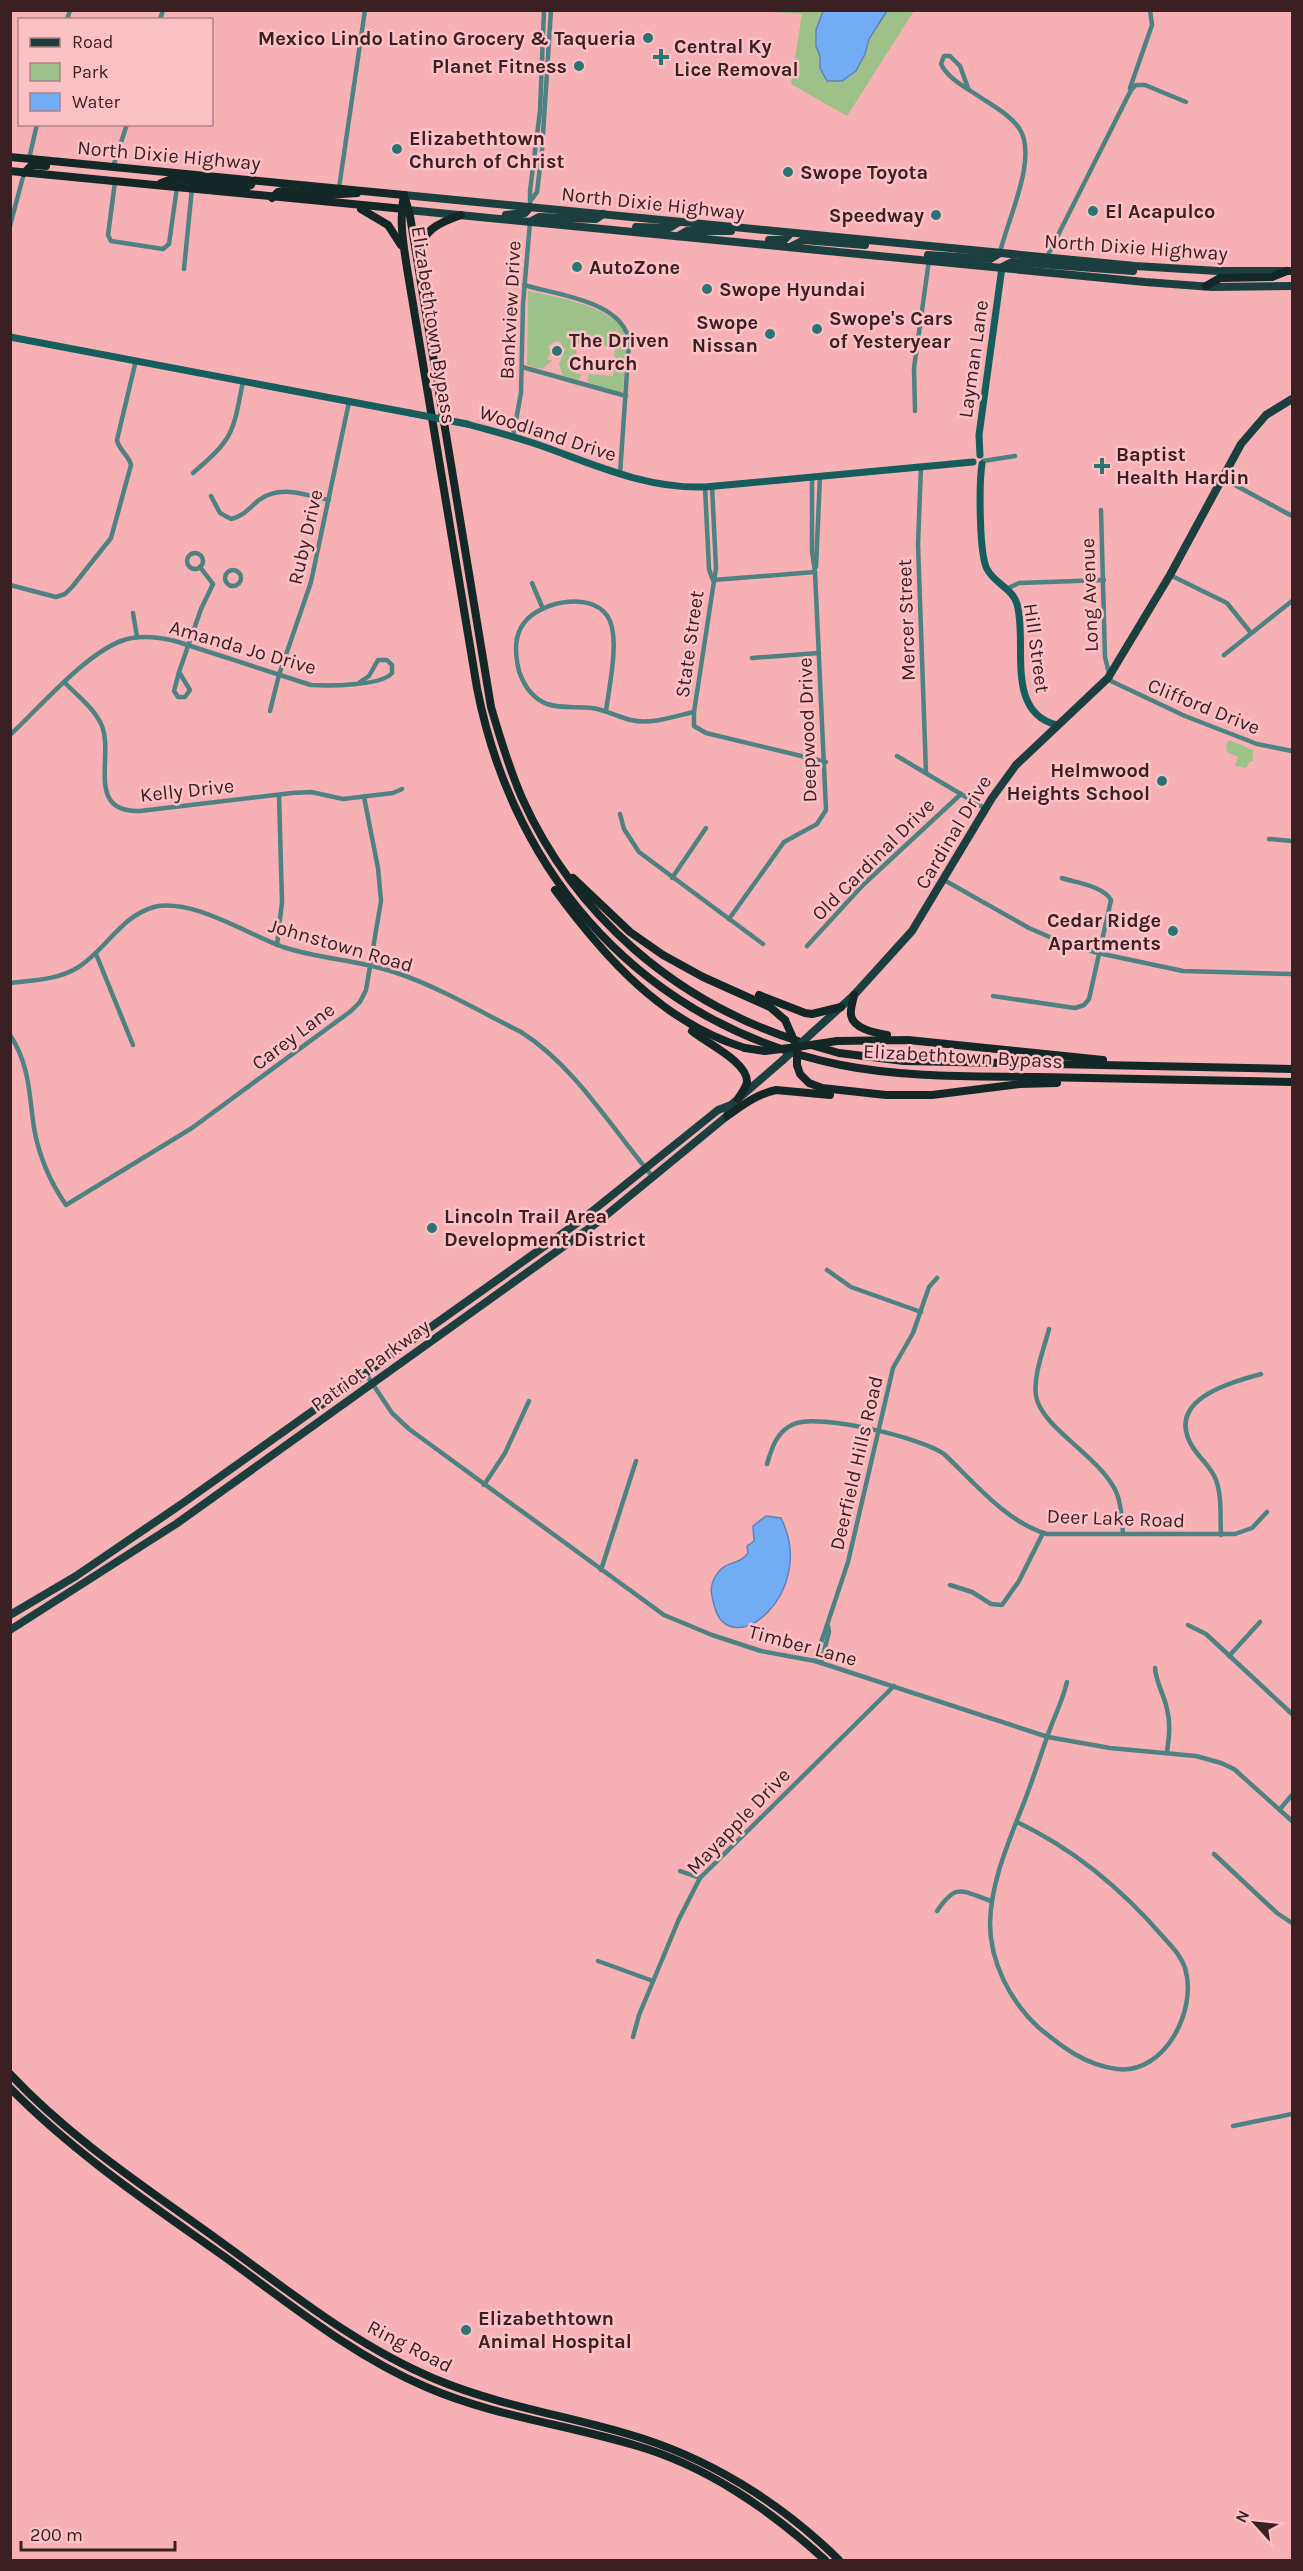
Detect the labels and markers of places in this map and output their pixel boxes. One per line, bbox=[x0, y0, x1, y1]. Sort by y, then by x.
place label: Mexico Lindo Latino Grocery & Taqueria bbox=[258, 27, 636, 50]
marker: Mexico Lindo Latino Grocery & Taqueria bbox=[641, 31, 655, 45]
place label: Central Ky Lice Removal bbox=[674, 35, 799, 81]
marker: Central Ky Lice Removal bbox=[652, 48, 670, 66]
place label: Planet Fitness bbox=[432, 55, 567, 78]
marker: Planet Fitness bbox=[572, 59, 586, 73]
place label: Elizabethtown Church of Christ bbox=[409, 127, 564, 173]
marker: Elizabethtown Church of Christ bbox=[390, 142, 404, 156]
place label: Swope Toyota bbox=[800, 161, 928, 184]
marker: Swope Toyota bbox=[781, 165, 795, 179]
place label: El Acapulco bbox=[1105, 200, 1215, 223]
place label: Speedway bbox=[829, 204, 924, 227]
marker: El Acapulco bbox=[1086, 204, 1100, 218]
marker: Speedway bbox=[929, 208, 943, 222]
place label: AutoZone bbox=[589, 256, 680, 279]
marker: AutoZone bbox=[570, 260, 584, 274]
place label: Swope Hyundai bbox=[719, 278, 866, 301]
marker: Swope Hyundai bbox=[700, 282, 714, 296]
place label: Swope's Cars of Yesteryear bbox=[829, 307, 953, 353]
place label: Swope Nissan bbox=[692, 311, 758, 357]
marker: Swope's Cars of Yesteryear bbox=[810, 322, 824, 336]
marker: Swope Nissan bbox=[763, 327, 777, 341]
place label: The Driven Church bbox=[569, 329, 669, 375]
marker: The Driven Church bbox=[550, 344, 564, 358]
place label: Baptist Health Hardin bbox=[1116, 443, 1249, 489]
marker: Baptist Health Hardin bbox=[1093, 457, 1111, 475]
place label: Helmwood Heights School bbox=[1007, 759, 1150, 805]
marker: Helmwood Heights School bbox=[1155, 774, 1169, 788]
place label: Cedar Ridge Apartments bbox=[1047, 909, 1161, 955]
marker: Cedar Ridge Apartments bbox=[1166, 924, 1180, 938]
place label: Lincoln Trail Area Development District bbox=[444, 1205, 646, 1251]
marker: Lincoln Trail Area Development District bbox=[425, 1221, 439, 1235]
place label: Elizabethtown Animal Hospital bbox=[478, 2307, 632, 2353]
marker: Elizabethtown Animal Hospital bbox=[459, 2323, 473, 2337]

